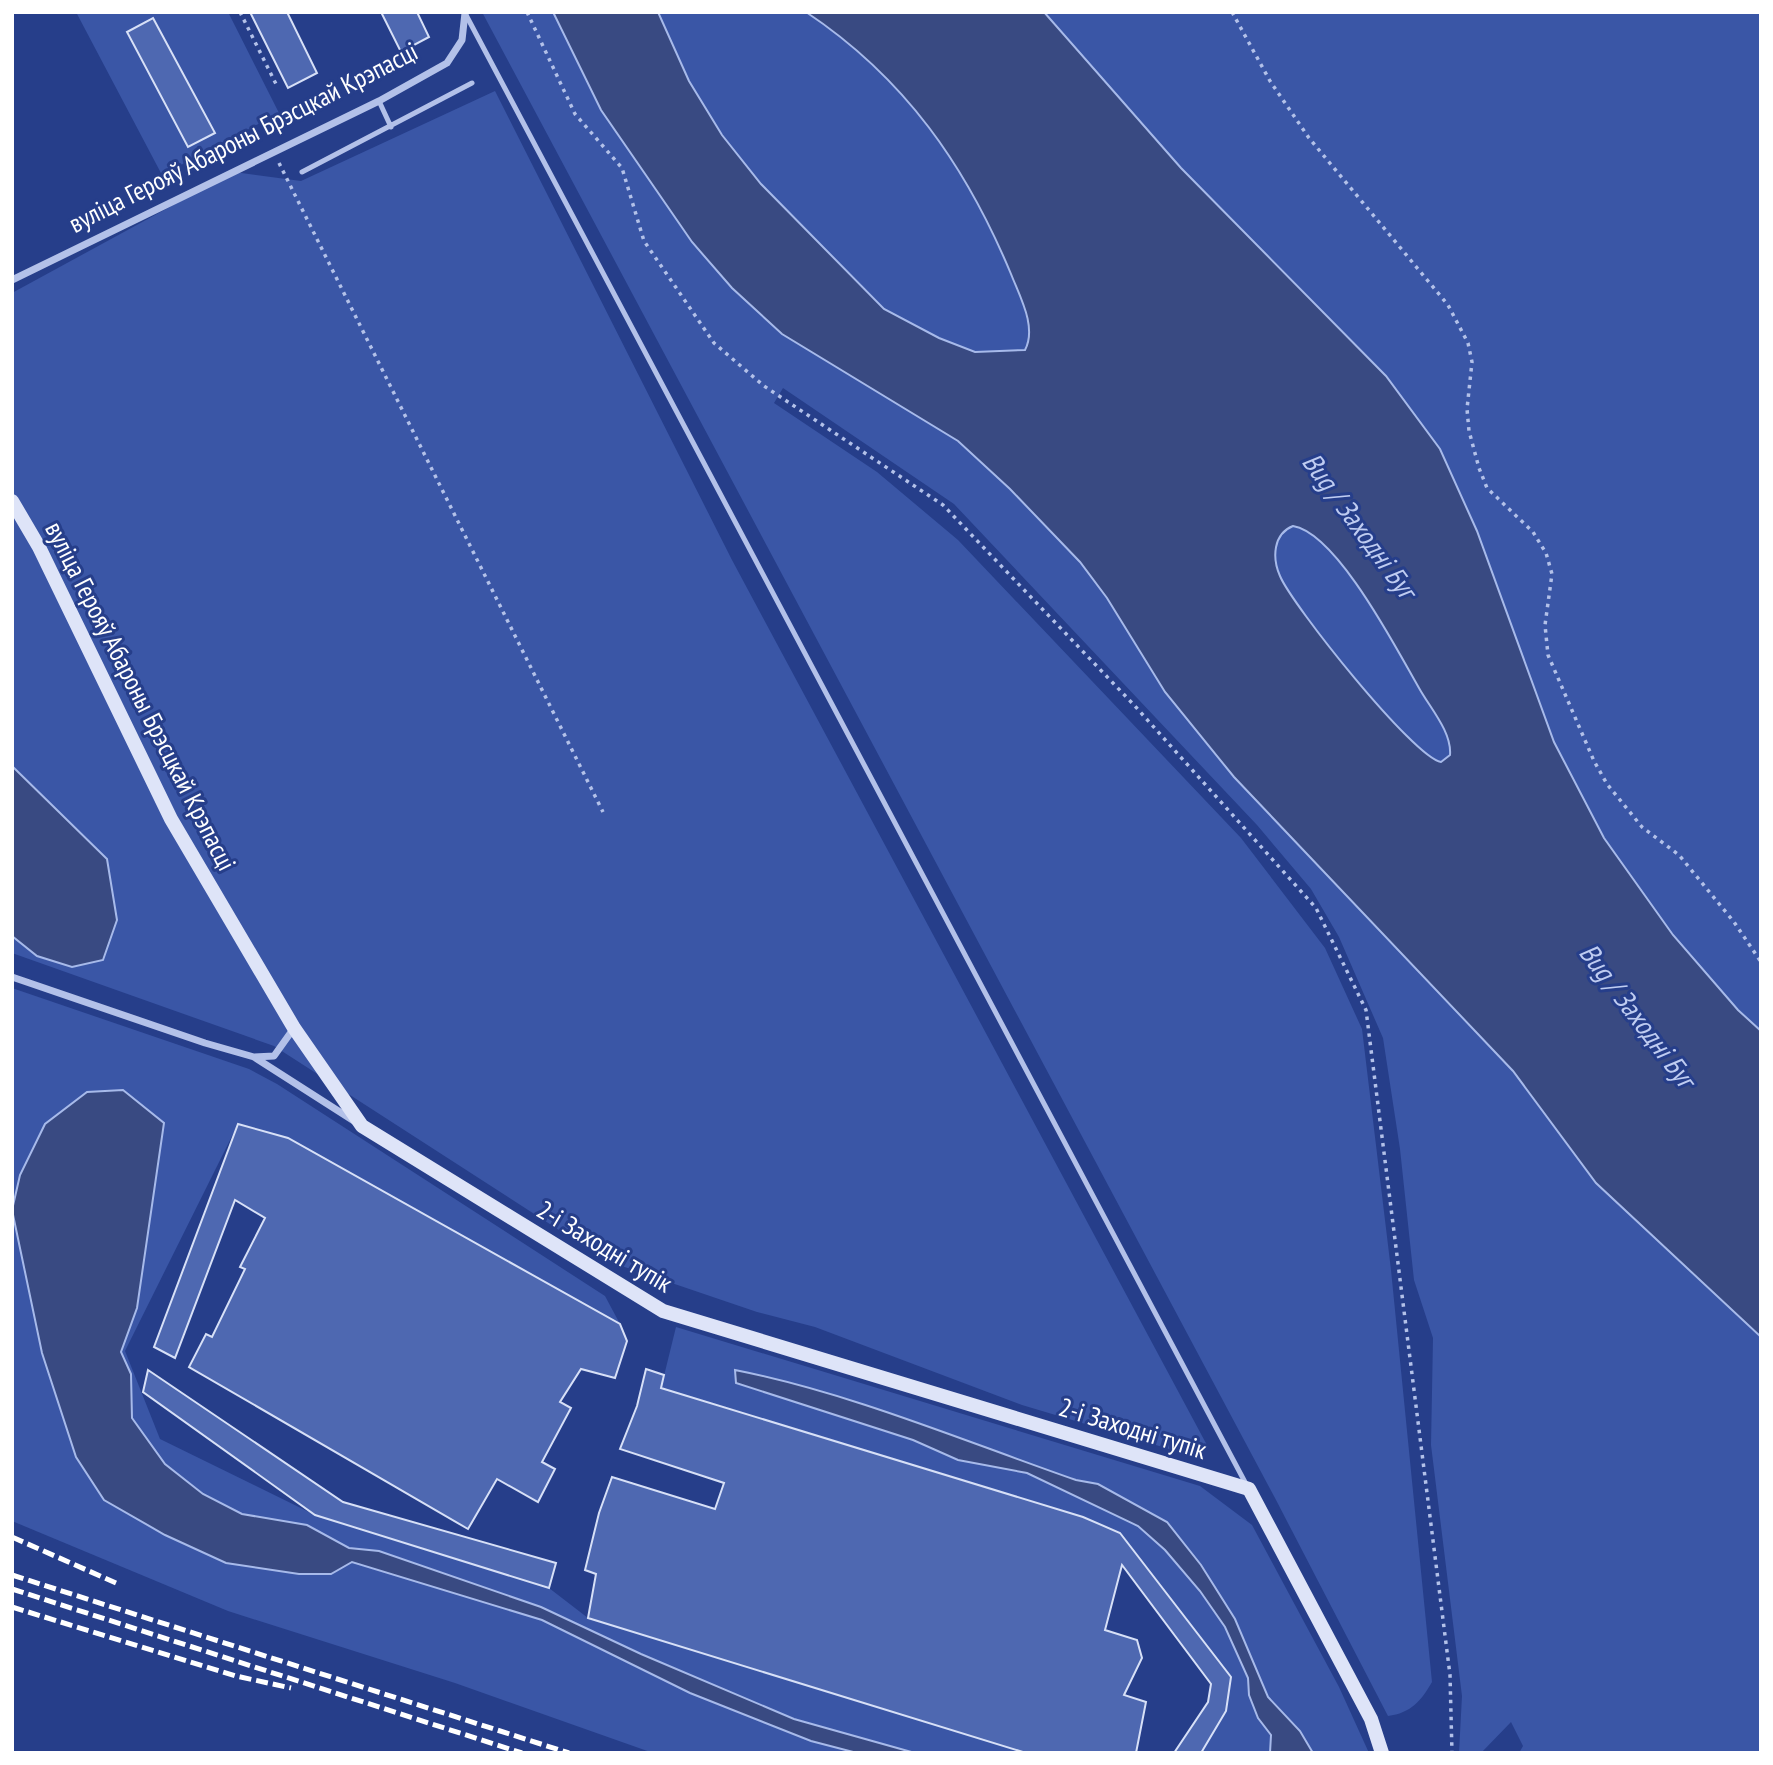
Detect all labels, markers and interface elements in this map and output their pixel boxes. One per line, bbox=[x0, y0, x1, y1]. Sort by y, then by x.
street label: вуліца Герояў Абароны Брэсцкай Крэпасці bbox=[63, 34, 423, 240]
water label: Bug / Заходні Буг bbox=[1295, 445, 1428, 608]
street label: вуліца Герояў Абароны Брэсцкай Крэпасці bbox=[38, 516, 244, 876]
water label: Bug / Заходні Буг bbox=[1572, 935, 1707, 1098]
street label: 2-і Заходні тупік bbox=[531, 1193, 679, 1299]
street label: 2-і Заходні тупік bbox=[1055, 1390, 1211, 1466]

